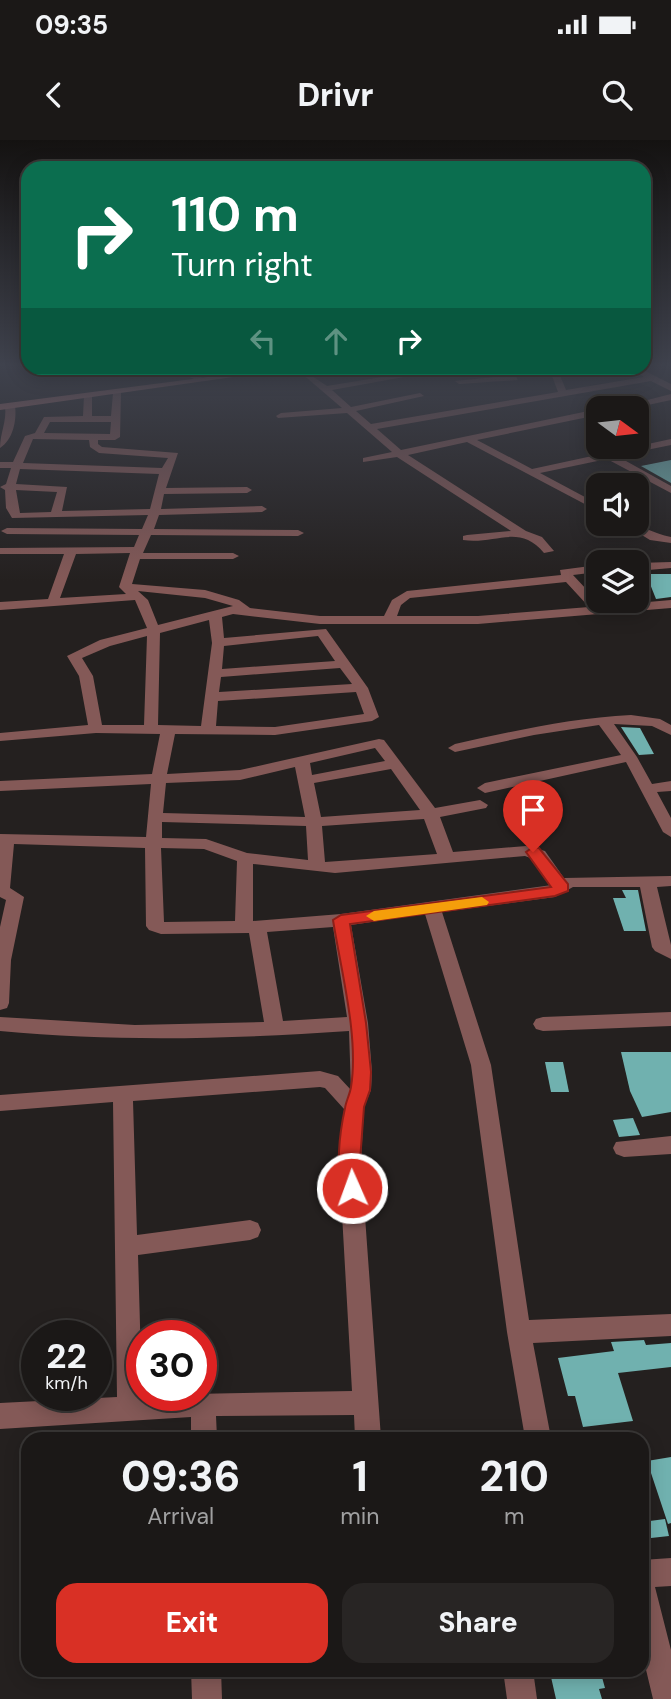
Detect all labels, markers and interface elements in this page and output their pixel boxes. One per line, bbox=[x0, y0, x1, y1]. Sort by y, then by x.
text: 09:35 bbox=[35, 8, 108, 42]
text: Drivr bbox=[297, 74, 374, 116]
icon: back bbox=[35, 76, 73, 114]
icon: search bbox=[598, 76, 636, 114]
text: 110 m bbox=[171, 182, 299, 246]
icon: right bbox=[56, 189, 147, 280]
text: Turn right bbox=[171, 244, 313, 286]
icon: left bbox=[244, 322, 282, 360]
icon: ahead bbox=[317, 322, 355, 360]
icon: right bbox=[390, 322, 428, 360]
north arrow bbox=[586, 396, 649, 458]
map controls bbox=[586, 396, 649, 613]
button: sound bbox=[586, 473, 649, 536]
button: layers bbox=[586, 550, 649, 613]
pin bbox=[503, 780, 563, 852]
icon: arrive bbox=[514, 791, 552, 829]
position arrow bbox=[315, 1151, 389, 1225]
speed limit sign: 30 bbox=[126, 1320, 217, 1411]
text: 22 bbox=[46, 1333, 87, 1379]
text: km/h bbox=[45, 1371, 88, 1395]
text: 09:36 bbox=[121, 1449, 240, 1504]
text: 1 bbox=[352, 1449, 368, 1504]
text: 210 bbox=[480, 1449, 549, 1504]
text: Arrival bbox=[147, 1501, 214, 1531]
text: min bbox=[340, 1501, 380, 1531]
text: m bbox=[504, 1501, 525, 1531]
button: Exit bbox=[56, 1583, 328, 1663]
button: Share bbox=[342, 1583, 614, 1663]

